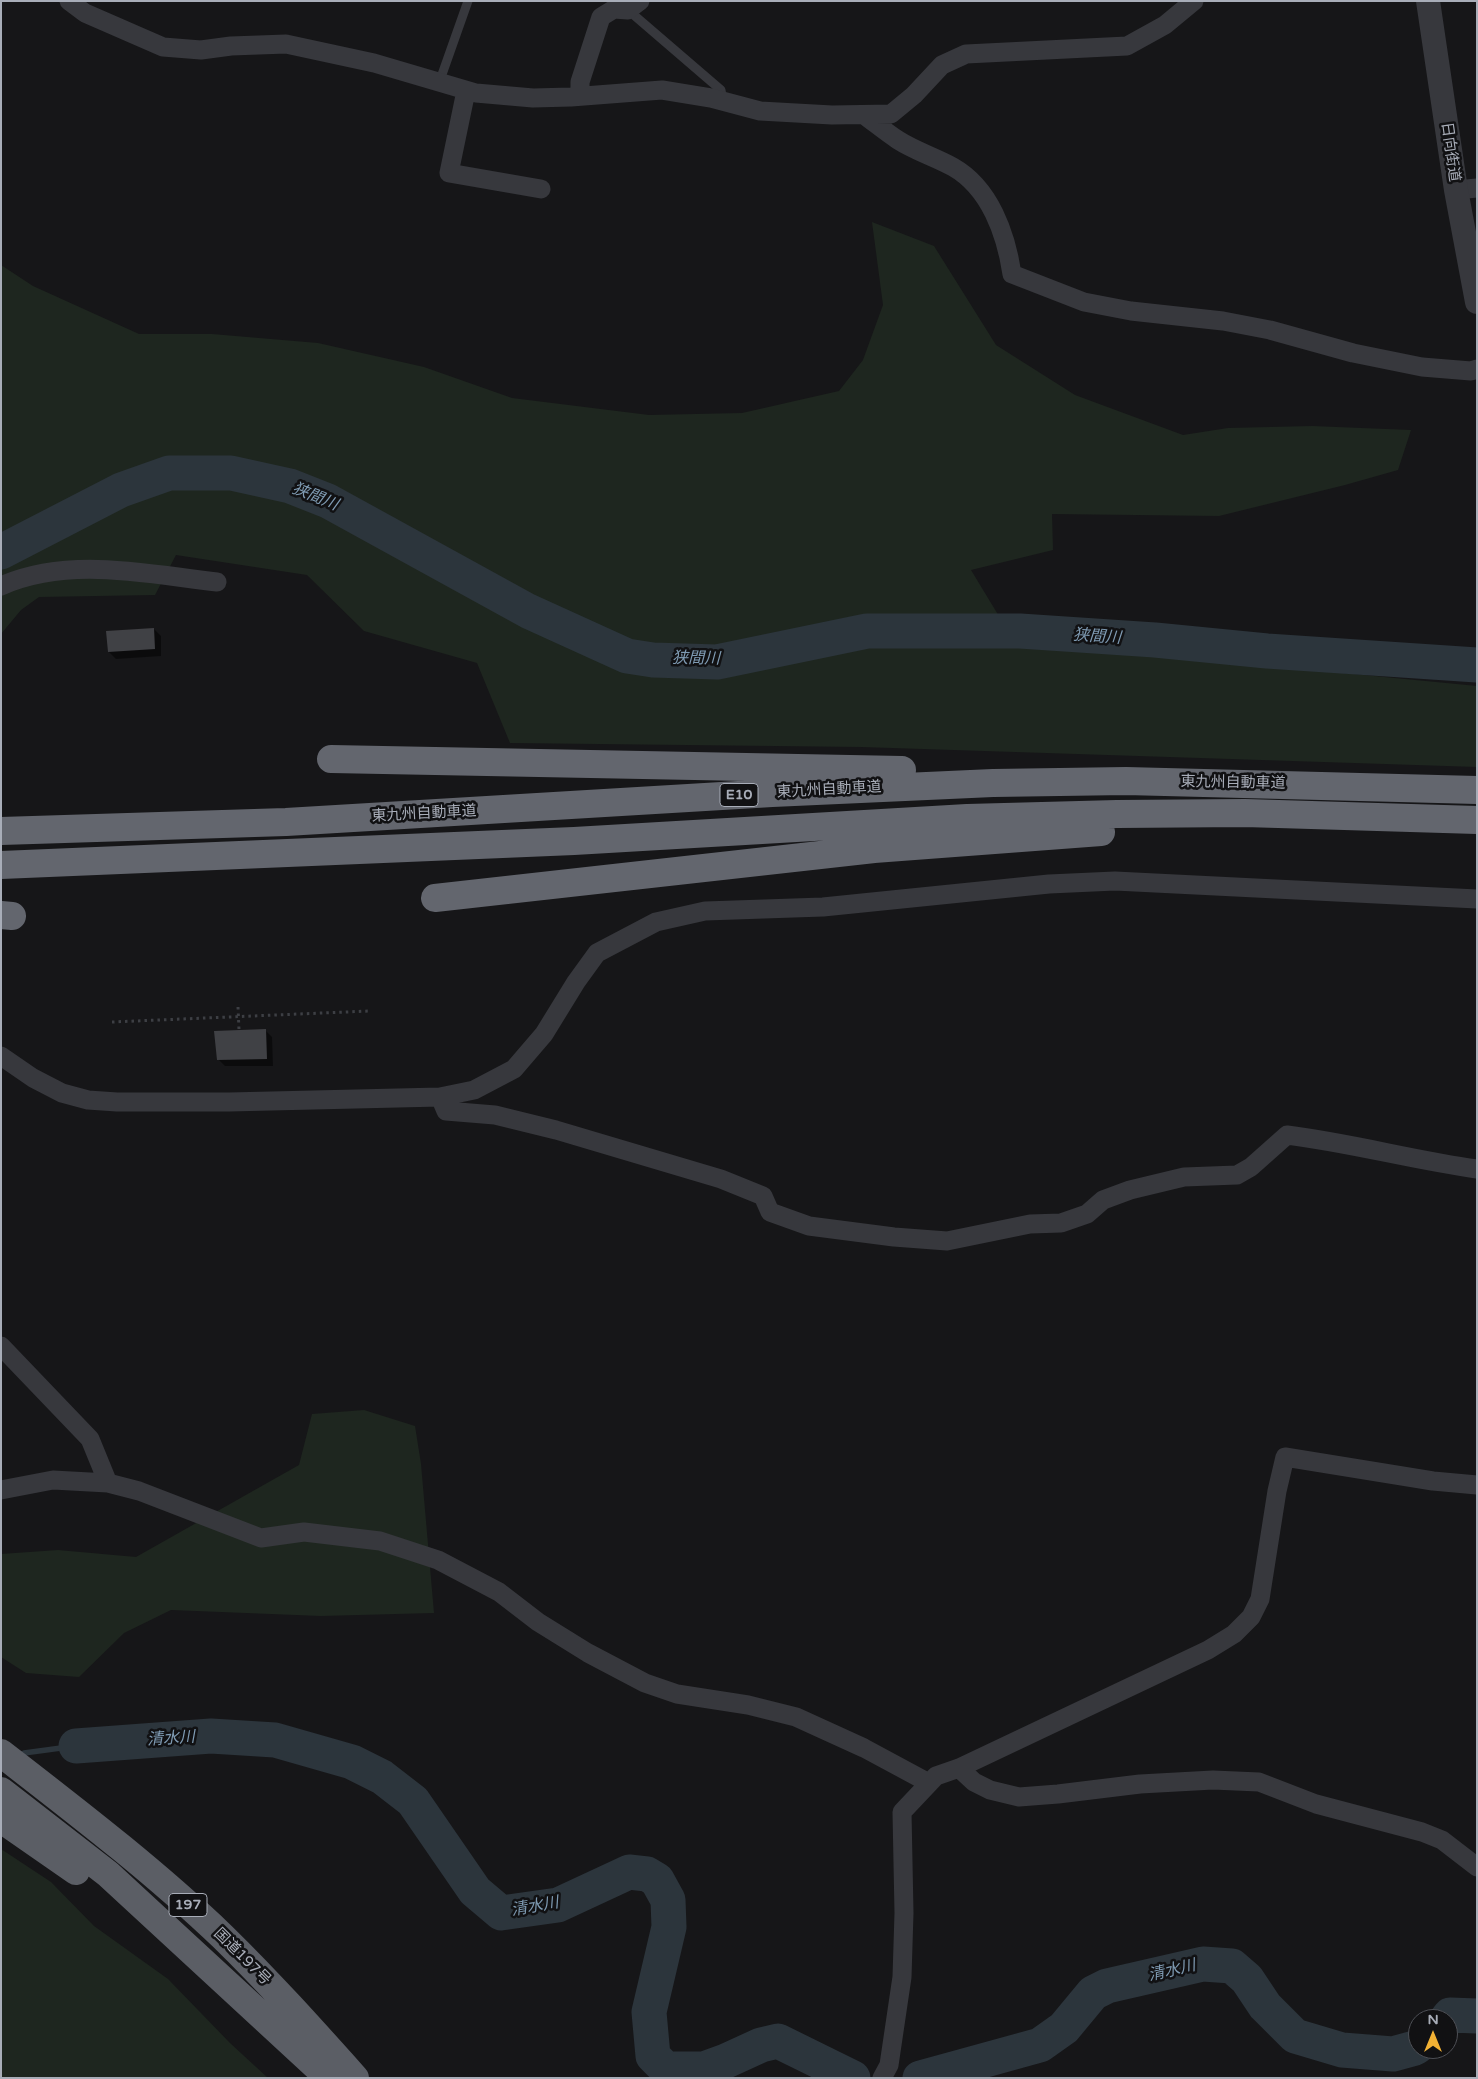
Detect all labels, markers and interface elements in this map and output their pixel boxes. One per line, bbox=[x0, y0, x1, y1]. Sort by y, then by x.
street label: 日向街道 bbox=[1437, 121, 1463, 183]
water label: 狭間川 bbox=[289, 479, 341, 515]
water label: 狭間川 bbox=[1072, 626, 1122, 648]
water label: 狭間川 bbox=[672, 649, 720, 669]
street label: 東九州自動車道 bbox=[1180, 773, 1286, 793]
street label: 東九州自動車道 bbox=[776, 778, 882, 802]
road number: E10 bbox=[720, 784, 758, 806]
street label: 東九州自動車道 bbox=[371, 802, 477, 826]
water label: 清水川 bbox=[146, 1728, 196, 1750]
water label: 清水川 bbox=[510, 1893, 560, 1921]
road number: 197 bbox=[169, 1894, 207, 1916]
street label: 国道197号 bbox=[210, 1925, 274, 1989]
water label: 清水川 bbox=[1146, 1956, 1198, 1986]
north arrow bbox=[1408, 2009, 1458, 2059]
text: N bbox=[1427, 2011, 1439, 2028]

